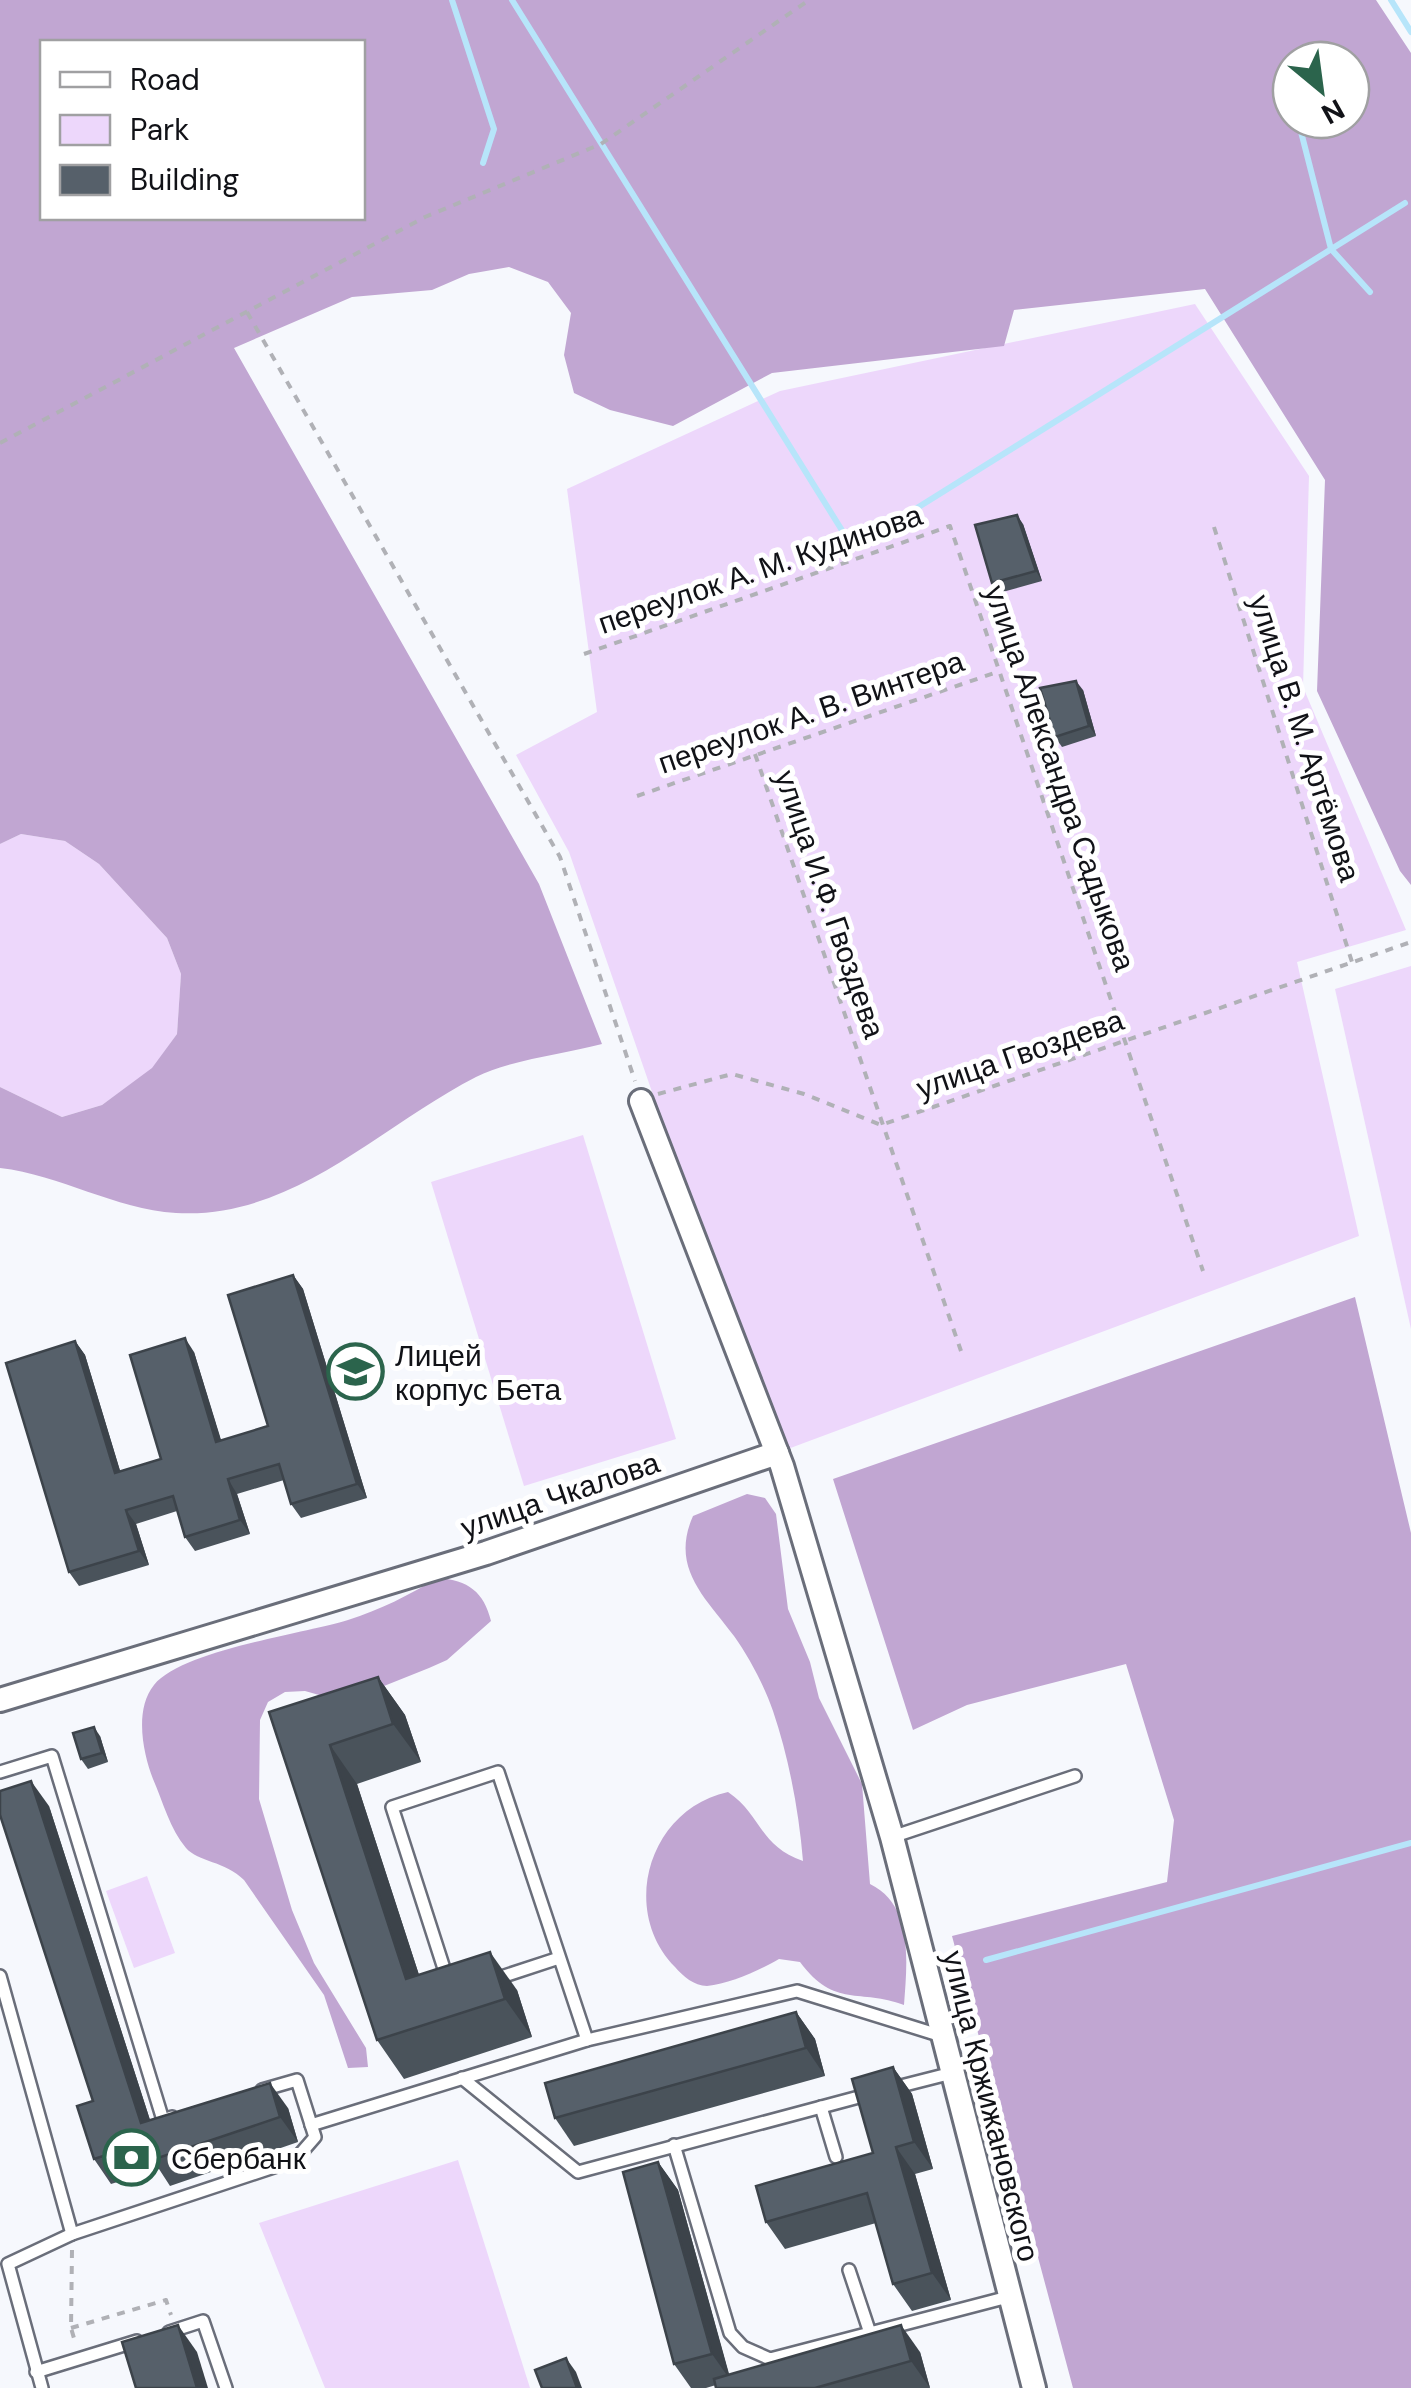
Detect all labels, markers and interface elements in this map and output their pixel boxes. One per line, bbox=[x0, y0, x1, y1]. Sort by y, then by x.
legend bbox=[40, 40, 365, 220]
north arrow bbox=[1271, 40, 1371, 140]
text: Road bbox=[130, 60, 200, 99]
text: N bbox=[1315, 90, 1351, 133]
text: Park bbox=[130, 110, 189, 149]
text: Building bbox=[130, 160, 239, 199]
street label: переулок А. М. Кудинова bbox=[593, 495, 927, 643]
street label: улица Александра Садыкова bbox=[976, 580, 1145, 976]
street label: улица В. М. Артёмова bbox=[1240, 590, 1370, 887]
street label: переулок А. В. Винтера bbox=[653, 641, 969, 783]
street label: улица И.Ф. Гвоздева bbox=[766, 765, 894, 1043]
street label: улица Гвоздева bbox=[911, 1000, 1129, 1108]
place label: Лицей корпус Бета bbox=[395, 1336, 561, 1409]
school or university icon: Лицей корпус Бета bbox=[326, 1342, 386, 1402]
street label: улица Чкалова bbox=[455, 1443, 665, 1547]
street label: улица Кржижановского bbox=[933, 1946, 1049, 2266]
bank icon: Сбербанк bbox=[102, 2128, 162, 2188]
place label: Сбербанк bbox=[171, 2139, 307, 2178]

